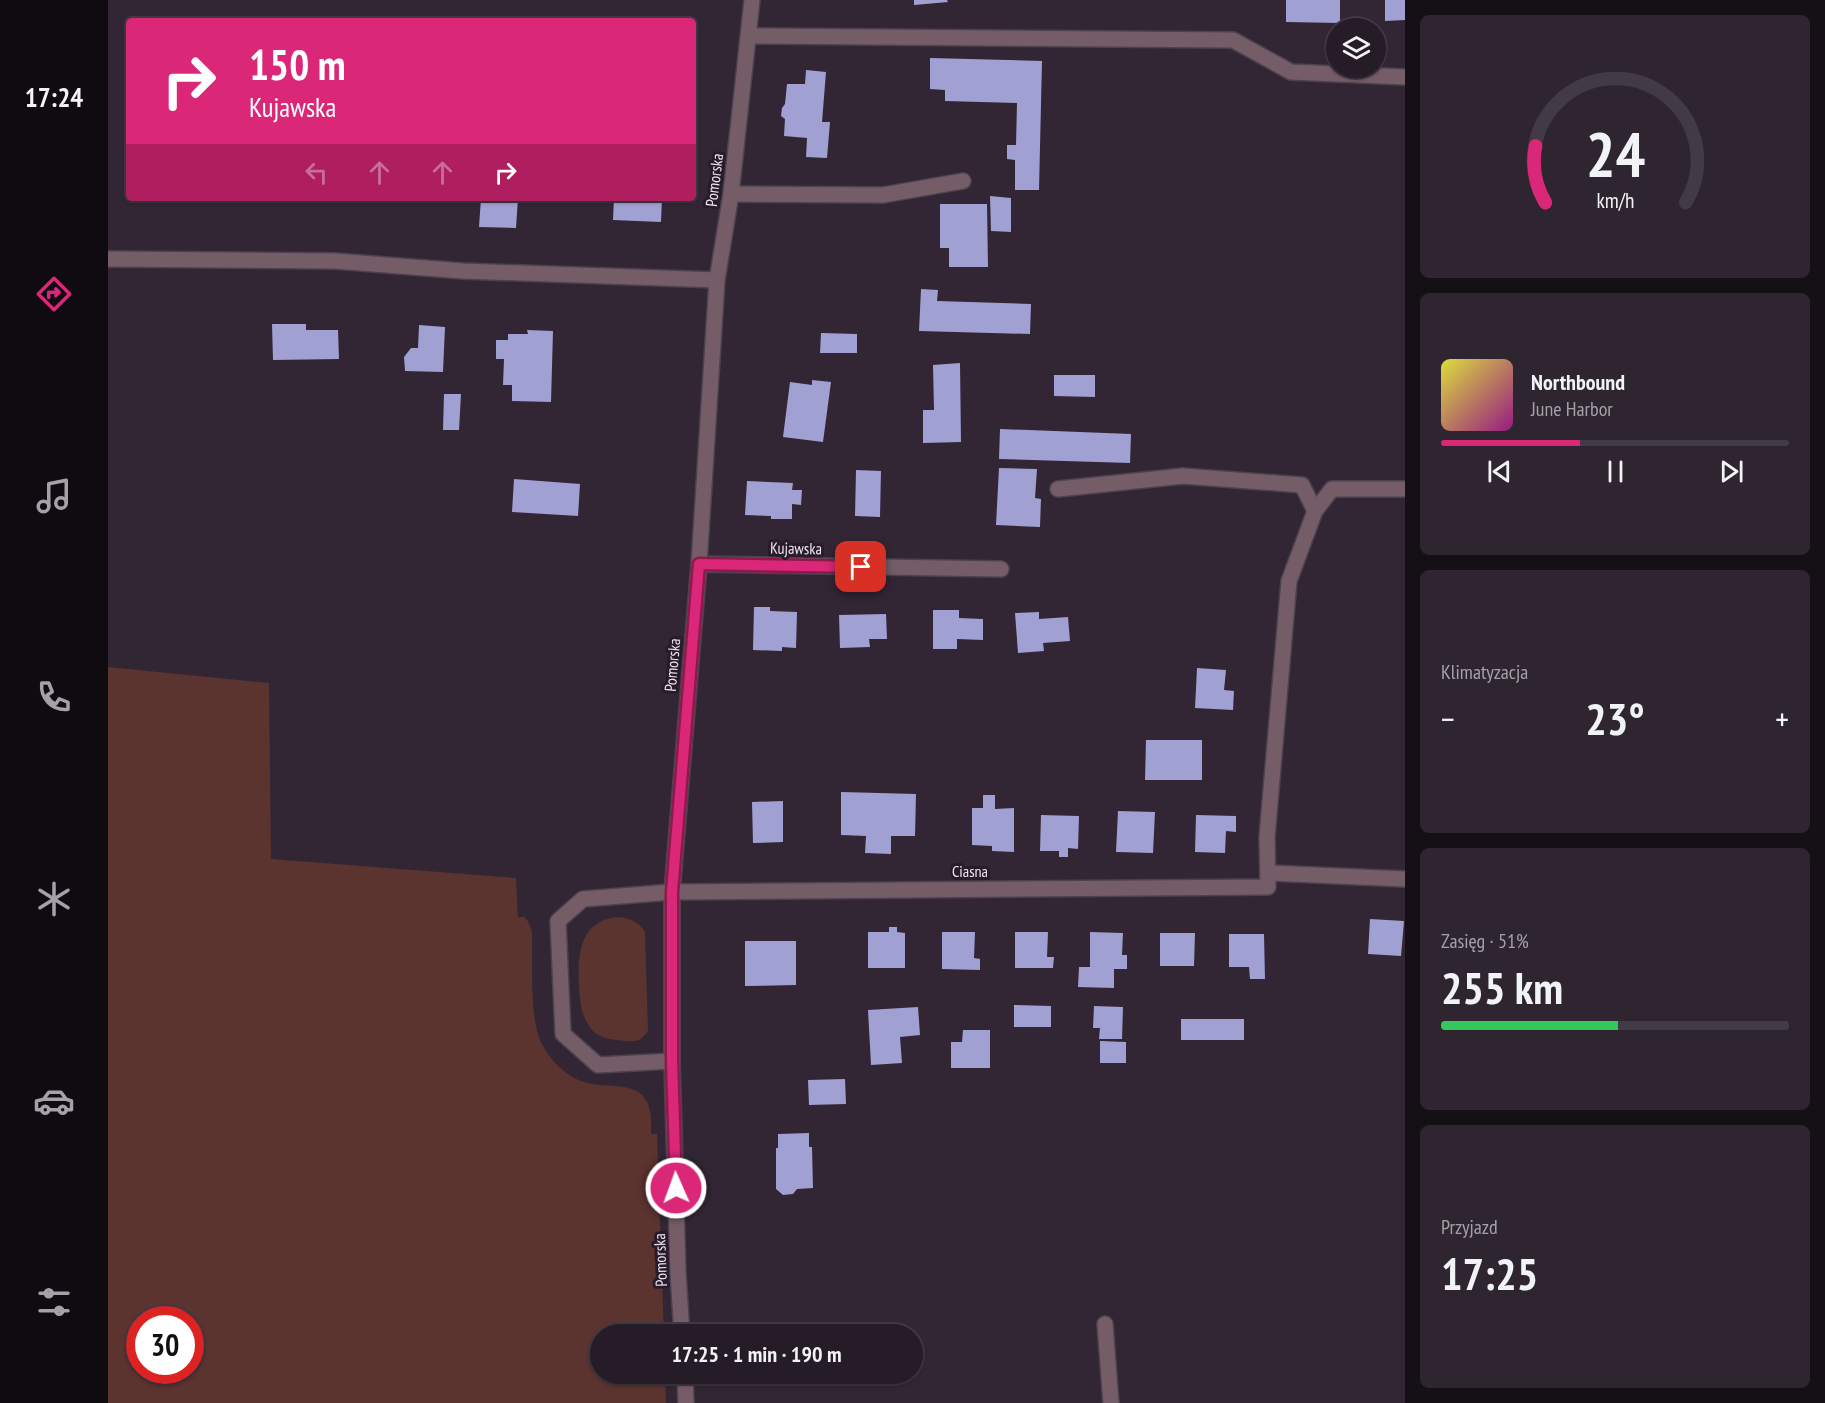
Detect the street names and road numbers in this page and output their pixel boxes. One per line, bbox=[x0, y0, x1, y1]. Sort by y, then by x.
street label: Pomorska bbox=[701, 152, 727, 208]
street label: Kujawska bbox=[770, 538, 822, 558]
street label: Pomorska bbox=[660, 638, 684, 692]
street label: Ciasna bbox=[952, 861, 988, 881]
street label: Pomorska bbox=[649, 1233, 671, 1287]

